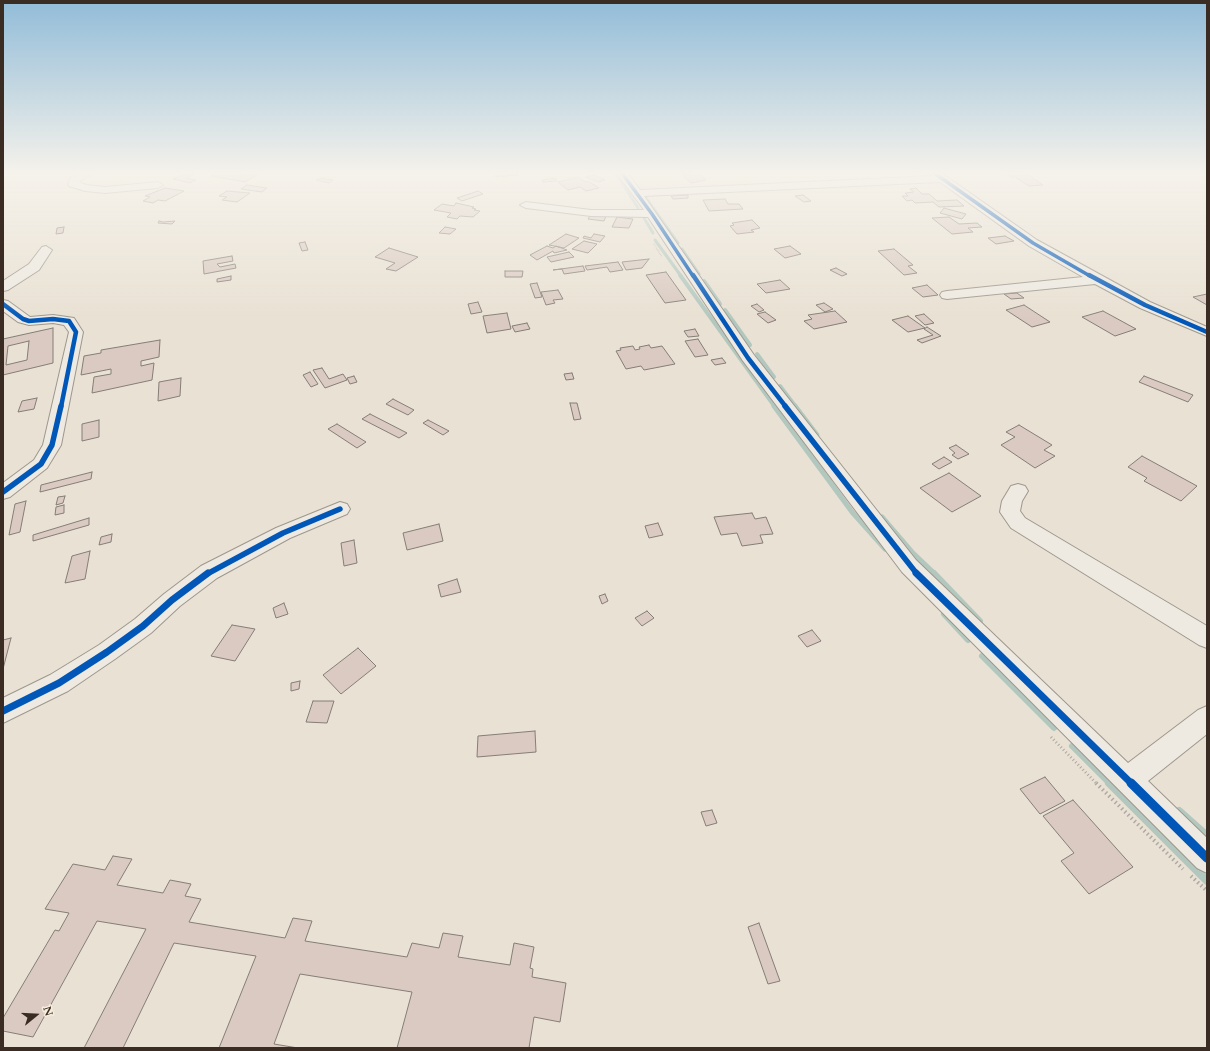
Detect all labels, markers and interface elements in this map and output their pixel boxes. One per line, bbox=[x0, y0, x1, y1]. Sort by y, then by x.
north arrow bbox=[16, 995, 56, 1035]
text: N bbox=[39, 1004, 56, 1018]

